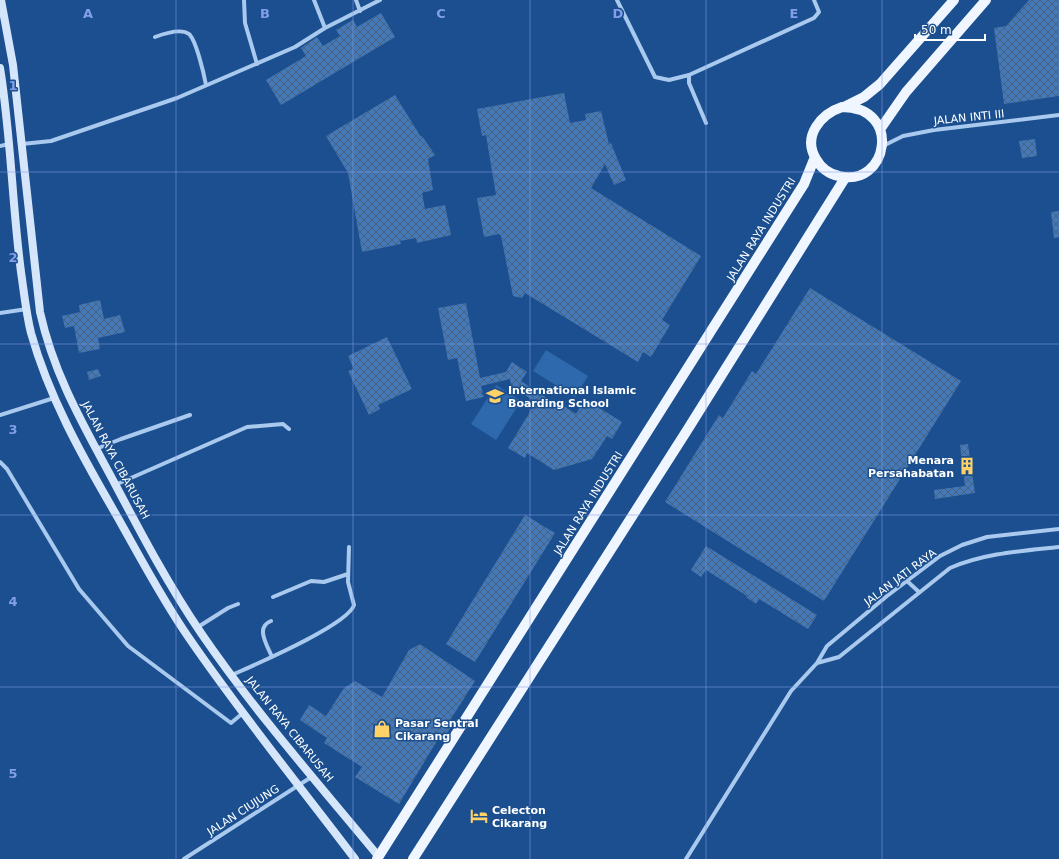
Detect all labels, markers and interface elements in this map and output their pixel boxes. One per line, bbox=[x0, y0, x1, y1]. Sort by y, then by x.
text: A bbox=[83, 6, 93, 21]
text: B bbox=[260, 6, 270, 21]
text: C bbox=[436, 6, 446, 21]
text: D bbox=[613, 6, 624, 21]
text: E bbox=[790, 6, 798, 21]
scale bar bbox=[915, 16, 985, 42]
text: 50 m bbox=[921, 23, 952, 37]
text: 1 bbox=[8, 78, 18, 93]
street label: JALAN INTI III bbox=[932, 107, 1005, 128]
street label: JALAN RAYA INDUSTRI bbox=[724, 175, 799, 284]
text: 2 bbox=[8, 250, 18, 265]
place label: International Islamic Boarding School bbox=[508, 384, 636, 410]
school or university icon: International Islamic Boarding School bbox=[485, 386, 505, 406]
street label: JALAN RAYA CIBARUSAH bbox=[78, 398, 152, 521]
text: 3 bbox=[8, 422, 18, 437]
street label: JALAN RAYA INDUSTRI bbox=[551, 449, 626, 558]
place label: Menara Persahabatan bbox=[868, 454, 954, 480]
building icon: Menara Persahabatan bbox=[957, 456, 977, 476]
street label: JALAN JATI RAYA bbox=[861, 546, 939, 609]
text: 4 bbox=[8, 594, 18, 609]
street label: JALAN RAYA CIBARUSAH bbox=[243, 673, 336, 785]
place label: Pasar Sentral Cikarang bbox=[395, 717, 479, 743]
shop icon: Pasar Sentral Cikarang bbox=[372, 719, 392, 739]
text: 5 bbox=[8, 766, 18, 781]
street label: JALAN CIUJUNG bbox=[204, 782, 282, 839]
place label: Celecton Cikarang bbox=[492, 804, 547, 830]
hotel icon: Celecton Cikarang bbox=[469, 806, 489, 826]

